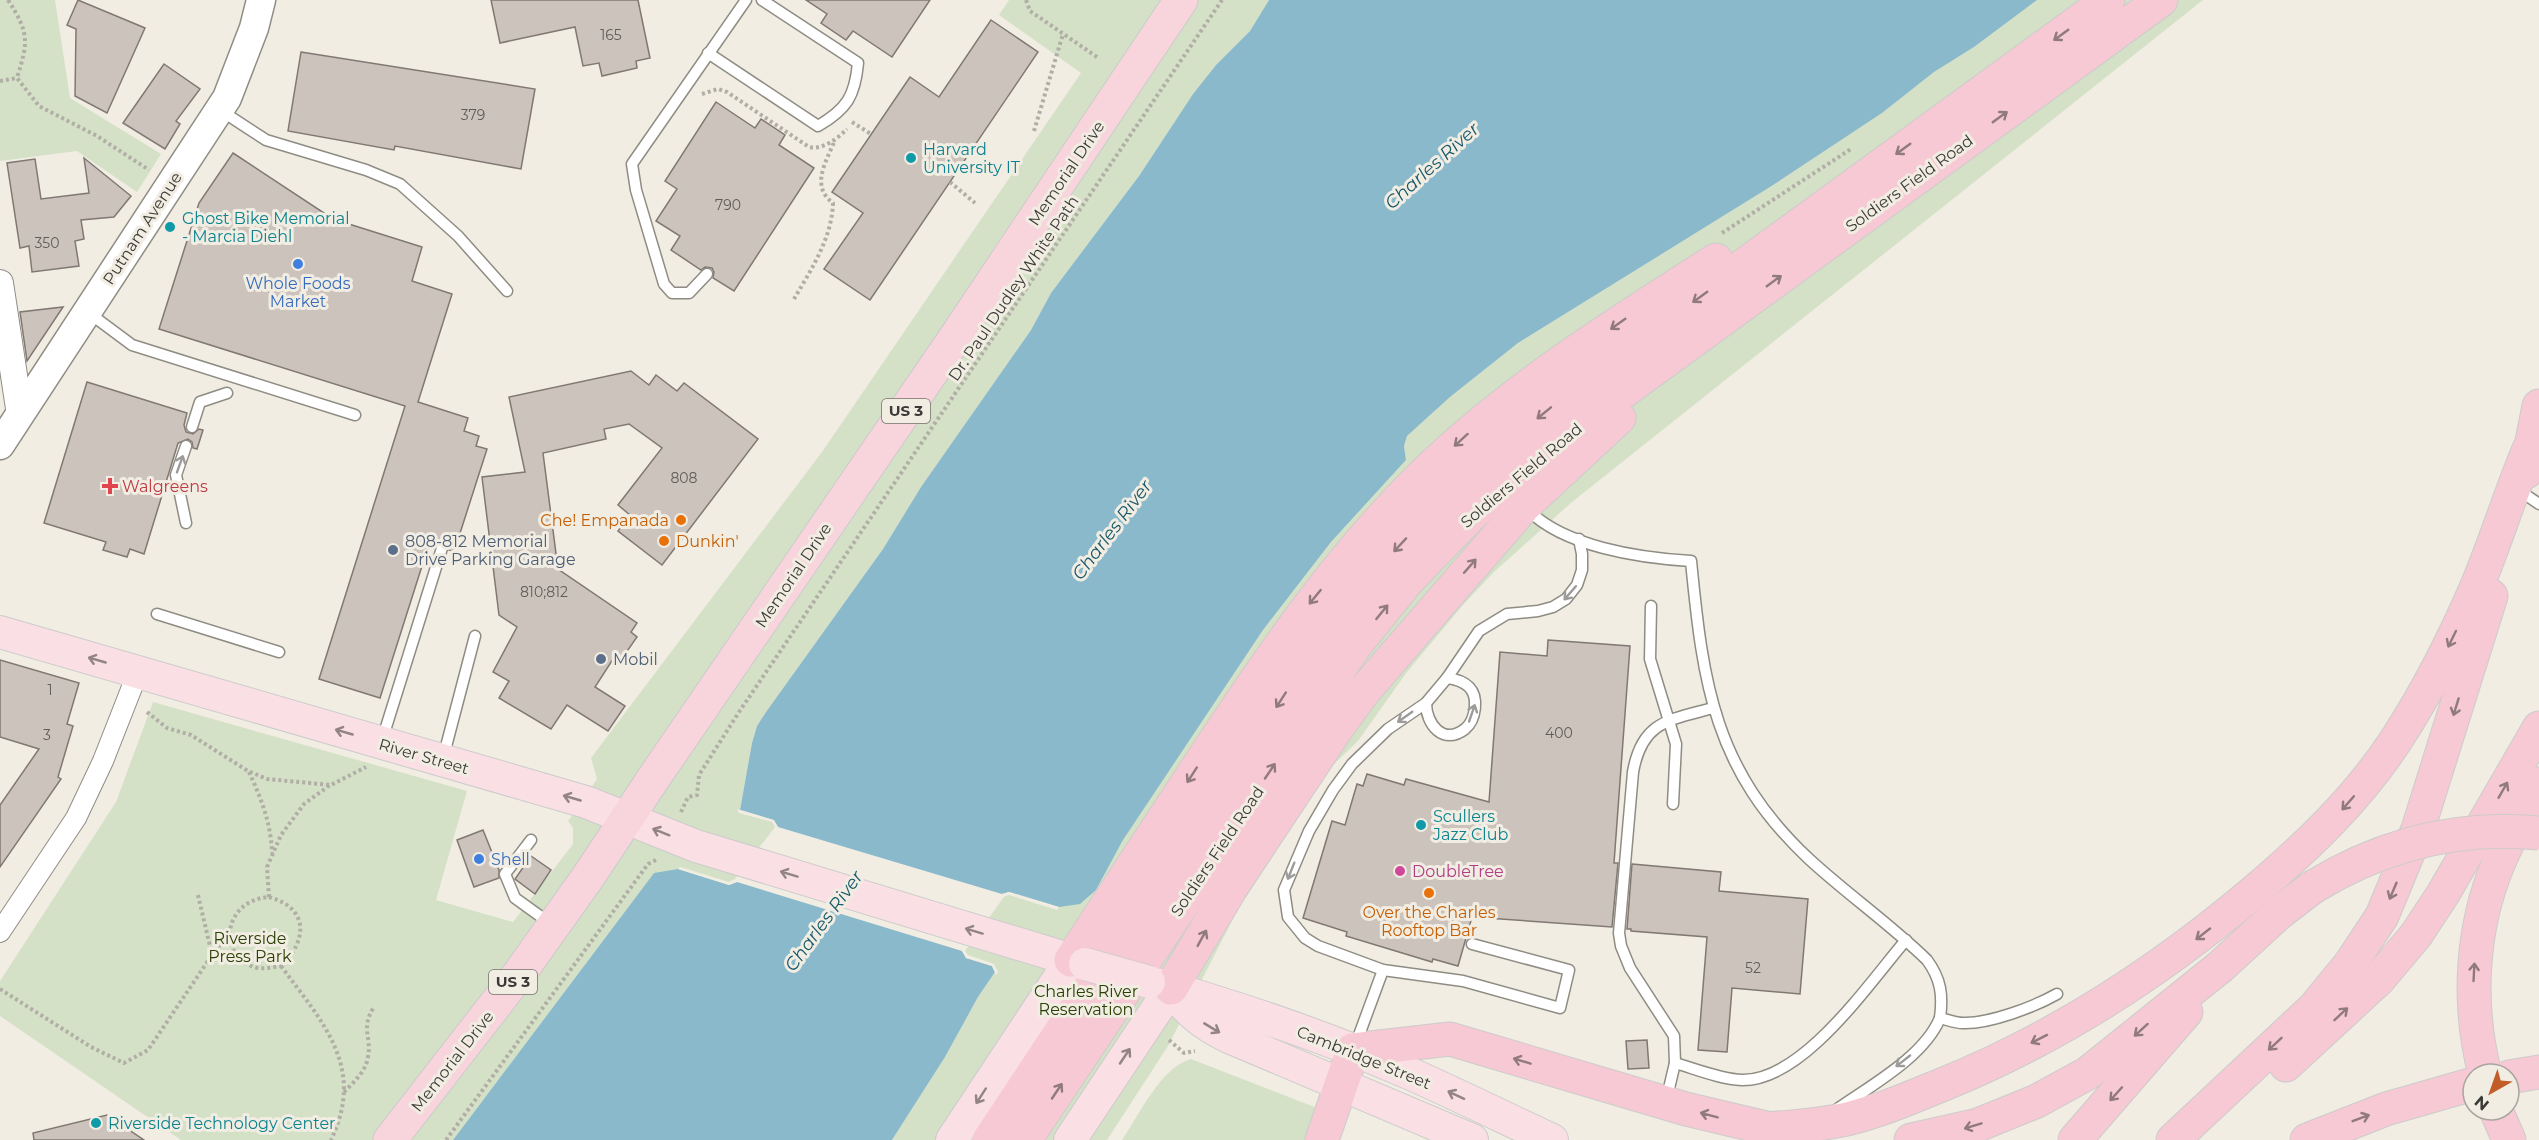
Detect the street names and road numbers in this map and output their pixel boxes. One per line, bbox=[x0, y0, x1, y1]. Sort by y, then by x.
street label: Memorial Drive bbox=[1024, 117, 1109, 229]
street label: Soldiers Field Road bbox=[1842, 131, 1977, 236]
street label: Putnam Avenue bbox=[99, 168, 186, 288]
street label: Dr. Paul Dudley White Path bbox=[944, 192, 1083, 384]
road number: US 3 bbox=[882, 399, 930, 423]
street label: Soldiers Field Road bbox=[1457, 419, 1586, 532]
street label: Memorial Drive bbox=[751, 519, 836, 631]
street label: River Street bbox=[377, 735, 472, 779]
street label: Soldiers Field Road bbox=[1167, 783, 1268, 920]
road number: US 3 bbox=[489, 970, 537, 994]
street label: Memorial Drive bbox=[407, 1007, 498, 1115]
street label: Cambridge Street bbox=[1294, 1022, 1434, 1093]

